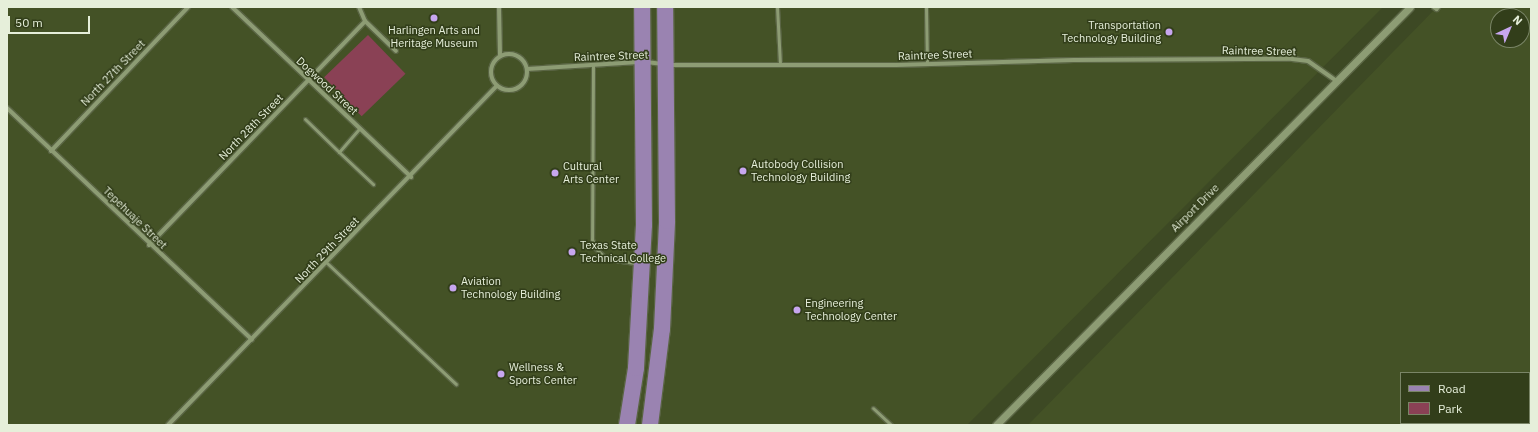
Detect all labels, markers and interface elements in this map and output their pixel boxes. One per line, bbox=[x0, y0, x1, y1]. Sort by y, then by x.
scale bar bbox=[10, 8, 92, 34]
north arrow bbox=[1490, 8, 1530, 48]
text: N bbox=[1510, 12, 1525, 28]
marker: Harlingen Arts and Heritage Museum bbox=[429, 13, 439, 23]
text: 50 m bbox=[15, 15, 43, 30]
place label: Transportation Technology Building bbox=[1062, 19, 1161, 45]
place label: Harlingen Arts and Heritage Museum bbox=[388, 24, 480, 50]
marker: Transportation Technology Building bbox=[1164, 27, 1174, 37]
street label: North 27th Street bbox=[78, 37, 148, 109]
street label: Raintree Street bbox=[1222, 44, 1296, 58]
street label: Raintree Street bbox=[898, 47, 972, 63]
street label: Raintree Street bbox=[574, 48, 648, 64]
street label: Dogwood Street bbox=[294, 54, 360, 118]
street label: North 28th Street bbox=[216, 91, 286, 163]
place label: Autobody Collision Technology Building bbox=[751, 158, 850, 184]
place label: Cultural Arts Center bbox=[563, 160, 619, 186]
marker: Autobody Collision Technology Building bbox=[738, 166, 748, 176]
marker: Cultural Arts Center bbox=[550, 168, 560, 178]
street label: Airport Drive bbox=[1168, 181, 1222, 235]
street label: Tepehuaje Street bbox=[100, 184, 170, 252]
street label: North 29th Street bbox=[292, 214, 362, 286]
place label: Texas State Technical College bbox=[580, 239, 666, 265]
marker: Texas State Technical College bbox=[567, 247, 577, 257]
place label: Aviation Technology Building bbox=[461, 275, 560, 301]
marker: Aviation Technology Building bbox=[448, 283, 458, 293]
place label: Engineering Technology Center bbox=[805, 297, 897, 323]
marker: Engineering Technology Center bbox=[792, 305, 802, 315]
place label: Wellness & Sports Center bbox=[509, 361, 577, 387]
marker: Wellness & Sports Center bbox=[496, 369, 506, 379]
legend bbox=[1400, 372, 1530, 424]
text: Road bbox=[1438, 381, 1466, 396]
text: Park bbox=[1438, 401, 1462, 416]

